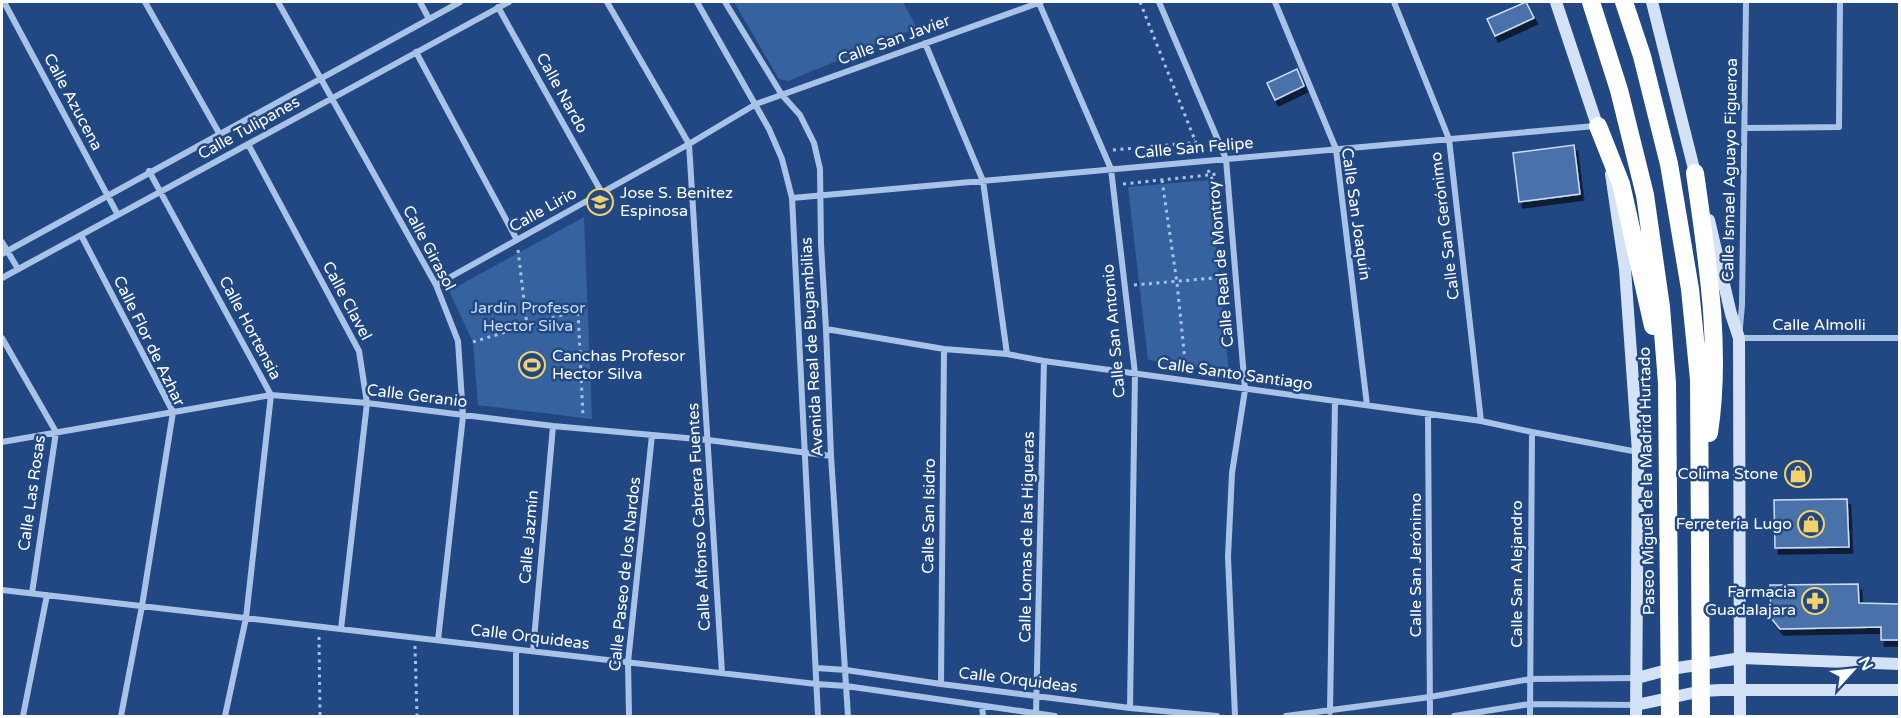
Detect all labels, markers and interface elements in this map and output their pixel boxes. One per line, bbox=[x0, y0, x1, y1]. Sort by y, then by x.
street label: Calle San Javier bbox=[835, 10, 954, 70]
street label: Calle Nardo bbox=[532, 49, 592, 137]
street label: Calle Azucena bbox=[39, 50, 107, 154]
street label: Calle Ismael Aguayo Figueroa bbox=[1718, 58, 1742, 282]
street label: Calle Tulipanes bbox=[195, 92, 303, 164]
street label: Calle San Felipe bbox=[1134, 133, 1254, 163]
street label: Calle San Joaquín bbox=[1337, 146, 1375, 282]
street label: Calle San Gerónimo bbox=[1426, 151, 1464, 301]
street label: Calle Real de Montroy bbox=[1204, 180, 1238, 348]
street label: Calle Lirio bbox=[506, 183, 580, 237]
place label: Jose S. Benitez Espinosa bbox=[620, 183, 733, 221]
school or university icon: Jose S. Benitez Espinosa bbox=[585, 187, 615, 217]
street label: Calle Girasol bbox=[398, 202, 460, 294]
street label: Avenida Real de Bugambilias bbox=[796, 237, 828, 457]
street label: Calle Clavel bbox=[318, 258, 376, 344]
street label: Calle San Antonio bbox=[1098, 263, 1130, 399]
street label: Calle Flor de Azhar bbox=[109, 272, 190, 410]
street label: Calle Hortensia bbox=[214, 273, 286, 383]
park label: Jardín Profesor Hector Silva bbox=[471, 298, 586, 336]
street label: Calle Almolli bbox=[1772, 315, 1866, 335]
place label: Canchas Profesor Hector Silva bbox=[552, 346, 686, 384]
street label: Paseo Miguel de la Madrid Hurtado bbox=[1635, 347, 1659, 615]
sports icon: Canchas Profesor Hector Silva bbox=[517, 350, 547, 380]
street label: Calle Santo Santiago bbox=[1156, 353, 1314, 395]
street label: Calle Geranio bbox=[366, 380, 468, 412]
street label: Calle Alfonso Cabrera Fuentes bbox=[683, 402, 715, 632]
street label: Calle Lomas de las Higueras bbox=[1015, 431, 1039, 643]
street label: Calle Las Rosas bbox=[14, 434, 50, 552]
street label: Calle San Isidro bbox=[918, 458, 940, 574]
shop icon: Colima Stone bbox=[1783, 459, 1813, 489]
place label: Colima Stone bbox=[1678, 464, 1778, 484]
street label: Calle Paseo de los Nardos bbox=[605, 476, 645, 672]
street label: Calle Jazmín bbox=[515, 489, 543, 585]
street label: Calle San Jerónimo bbox=[1406, 493, 1426, 637]
street label: Calle San Alejandro bbox=[1507, 500, 1527, 648]
shop icon: Ferretería Lugo bbox=[1796, 509, 1826, 539]
place label: Ferretería Lugo bbox=[1676, 514, 1792, 534]
place label: Farmacia Guadalajara bbox=[1705, 582, 1796, 620]
pharmacy icon: Farmacia Guadalajara bbox=[1800, 586, 1830, 616]
street label: Calle Orquideas bbox=[469, 620, 591, 654]
north arrow bbox=[1823, 640, 1883, 700]
text: N bbox=[1854, 653, 1877, 674]
street label: Calle Orquideas bbox=[957, 663, 1079, 697]

